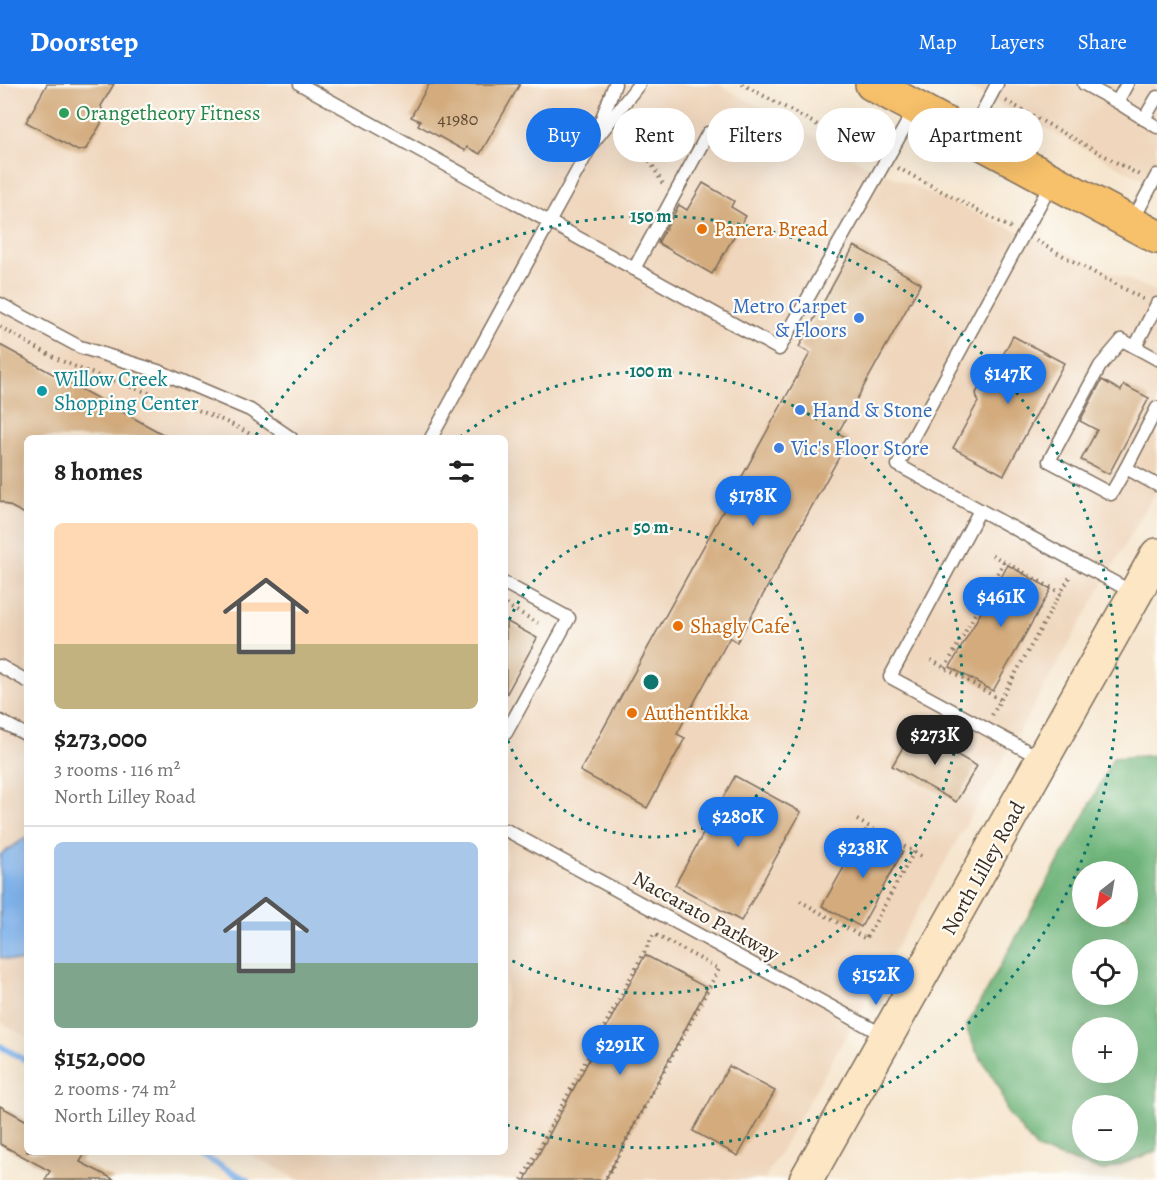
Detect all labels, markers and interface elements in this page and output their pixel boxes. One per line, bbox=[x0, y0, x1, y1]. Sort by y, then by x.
text: Doorstep bbox=[30, 23, 138, 61]
text: Map bbox=[918, 28, 957, 56]
text: Layers bbox=[990, 28, 1045, 56]
text: Share bbox=[1078, 28, 1127, 56]
place label: Orangetheory Fitness bbox=[76, 99, 260, 127]
marker: Orangetheory Fitness bbox=[57, 106, 71, 120]
house number: 41980 bbox=[438, 107, 478, 131]
chip: Buy bbox=[526, 108, 601, 162]
chip: Rent bbox=[613, 108, 695, 162]
chip: Filters bbox=[707, 108, 804, 162]
chip: New bbox=[816, 108, 896, 162]
chip: Apartment bbox=[908, 108, 1043, 162]
text: 150 m bbox=[630, 204, 672, 228]
place label: Panera Bread bbox=[714, 215, 829, 243]
marker: Panera Bread bbox=[695, 222, 709, 236]
place label: Metro Carpet & Floors bbox=[732, 292, 847, 344]
marker: Metro Carpet & Floors bbox=[852, 311, 866, 325]
pin: $147K bbox=[966, 354, 1050, 405]
text: 100 m bbox=[630, 359, 672, 383]
text: $147K bbox=[984, 360, 1032, 387]
place label: Willow Creek Shopping Center bbox=[53, 365, 199, 417]
marker: Willow Creek Shopping Center bbox=[35, 384, 49, 398]
place label: Hand & Stone bbox=[812, 396, 932, 424]
marker: Hand & Stone bbox=[793, 403, 807, 417]
place label: Vic's Floor Store bbox=[790, 434, 929, 462]
marker: Vic's Floor Store bbox=[772, 441, 786, 455]
text: 8 homes bbox=[54, 454, 143, 489]
icon: filters bbox=[445, 455, 478, 488]
pin: $178K bbox=[711, 476, 795, 527]
text: $178K bbox=[729, 482, 777, 509]
text: 50 m bbox=[634, 515, 668, 539]
icon: home bbox=[212, 562, 320, 670]
pin: $461K bbox=[959, 577, 1043, 628]
text: $461K bbox=[977, 583, 1025, 610]
place label: Shagly Cafe bbox=[690, 612, 790, 640]
marker: Shagly Cafe bbox=[671, 619, 685, 633]
centre of rings bbox=[641, 672, 661, 692]
place label: Authentikka bbox=[643, 699, 750, 727]
marker: Authentikka bbox=[625, 706, 639, 720]
pin: $273K bbox=[893, 715, 977, 766]
text: $273,000 bbox=[54, 721, 147, 756]
text: $273K bbox=[910, 721, 960, 748]
text: 3 rooms · 116 m² bbox=[54, 756, 180, 783]
text: North Lilley Road bbox=[54, 783, 196, 810]
street label: North Lilley Road bbox=[935, 795, 1032, 940]
pin: $280K bbox=[696, 797, 780, 848]
text: $280K bbox=[712, 803, 764, 830]
pin: $238K bbox=[821, 828, 905, 879]
text: $238K bbox=[838, 834, 888, 861]
north arrow bbox=[1072, 861, 1138, 927]
map controls bbox=[1072, 861, 1138, 1161]
street label: Naccarato Parkway bbox=[628, 864, 785, 968]
icon: home bbox=[212, 881, 320, 989]
button: locate bbox=[1072, 939, 1138, 1005]
pin: $152K bbox=[834, 955, 918, 1006]
text: $152K bbox=[852, 961, 900, 988]
button: + bbox=[1072, 1017, 1138, 1083]
pin: $291K bbox=[578, 1025, 662, 1076]
text: $291K bbox=[596, 1031, 644, 1058]
text: $152,000 bbox=[54, 1040, 145, 1075]
text: 2 rooms · 74 m² bbox=[54, 1075, 176, 1102]
button: − bbox=[1072, 1095, 1138, 1161]
text: North Lilley Road bbox=[54, 1102, 196, 1129]

